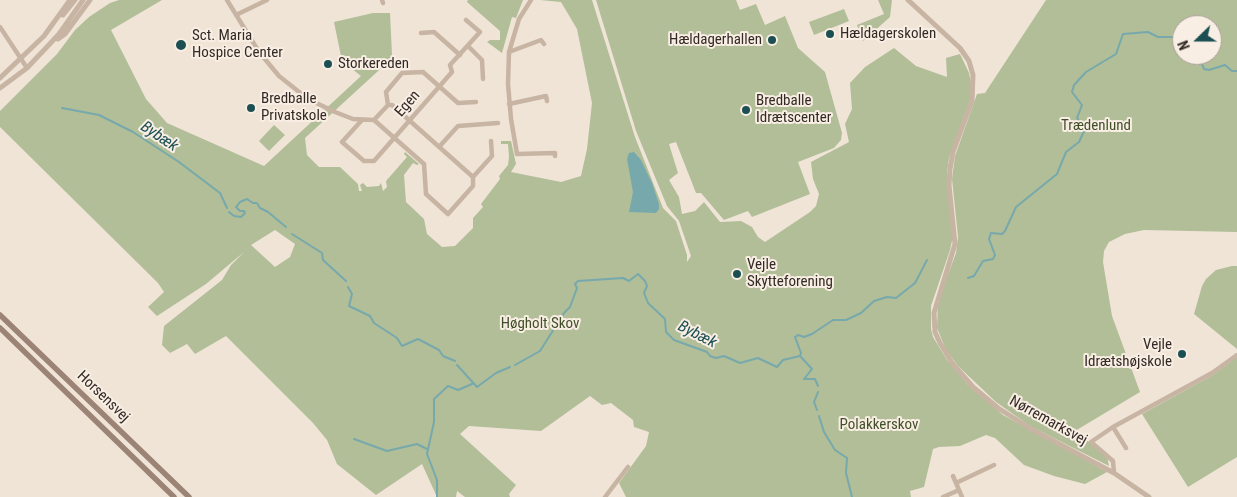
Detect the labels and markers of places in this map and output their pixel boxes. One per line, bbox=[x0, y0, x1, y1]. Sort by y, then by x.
place label: Hældagerskolen bbox=[840, 25, 936, 43]
place label: Sct. Maria Hospice Center bbox=[192, 27, 283, 62]
marker: Hældagerskolen bbox=[824, 28, 836, 40]
place label: Hældagerhallen bbox=[669, 31, 762, 49]
marker: Hældagerhallen bbox=[766, 34, 778, 46]
marker: Sct. Maria Hospice Center bbox=[174, 38, 188, 52]
place label: Storkereden bbox=[338, 55, 409, 73]
marker: Storkereden bbox=[322, 58, 334, 70]
place label: Bredballe Privatskole bbox=[261, 90, 327, 125]
place label: Bredballe Idrætscenter bbox=[756, 92, 831, 127]
marker: Bredballe Privatskole bbox=[245, 102, 257, 114]
marker: Bredballe Idrætscenter bbox=[740, 104, 752, 116]
place label: Vejle Skytteforening bbox=[747, 256, 833, 291]
marker: Vejle Skytteforening bbox=[731, 268, 743, 280]
place label: Vejle Idrætshøjskole bbox=[1084, 336, 1172, 371]
marker: Vejle Idrætshøjskole bbox=[1176, 348, 1188, 360]

